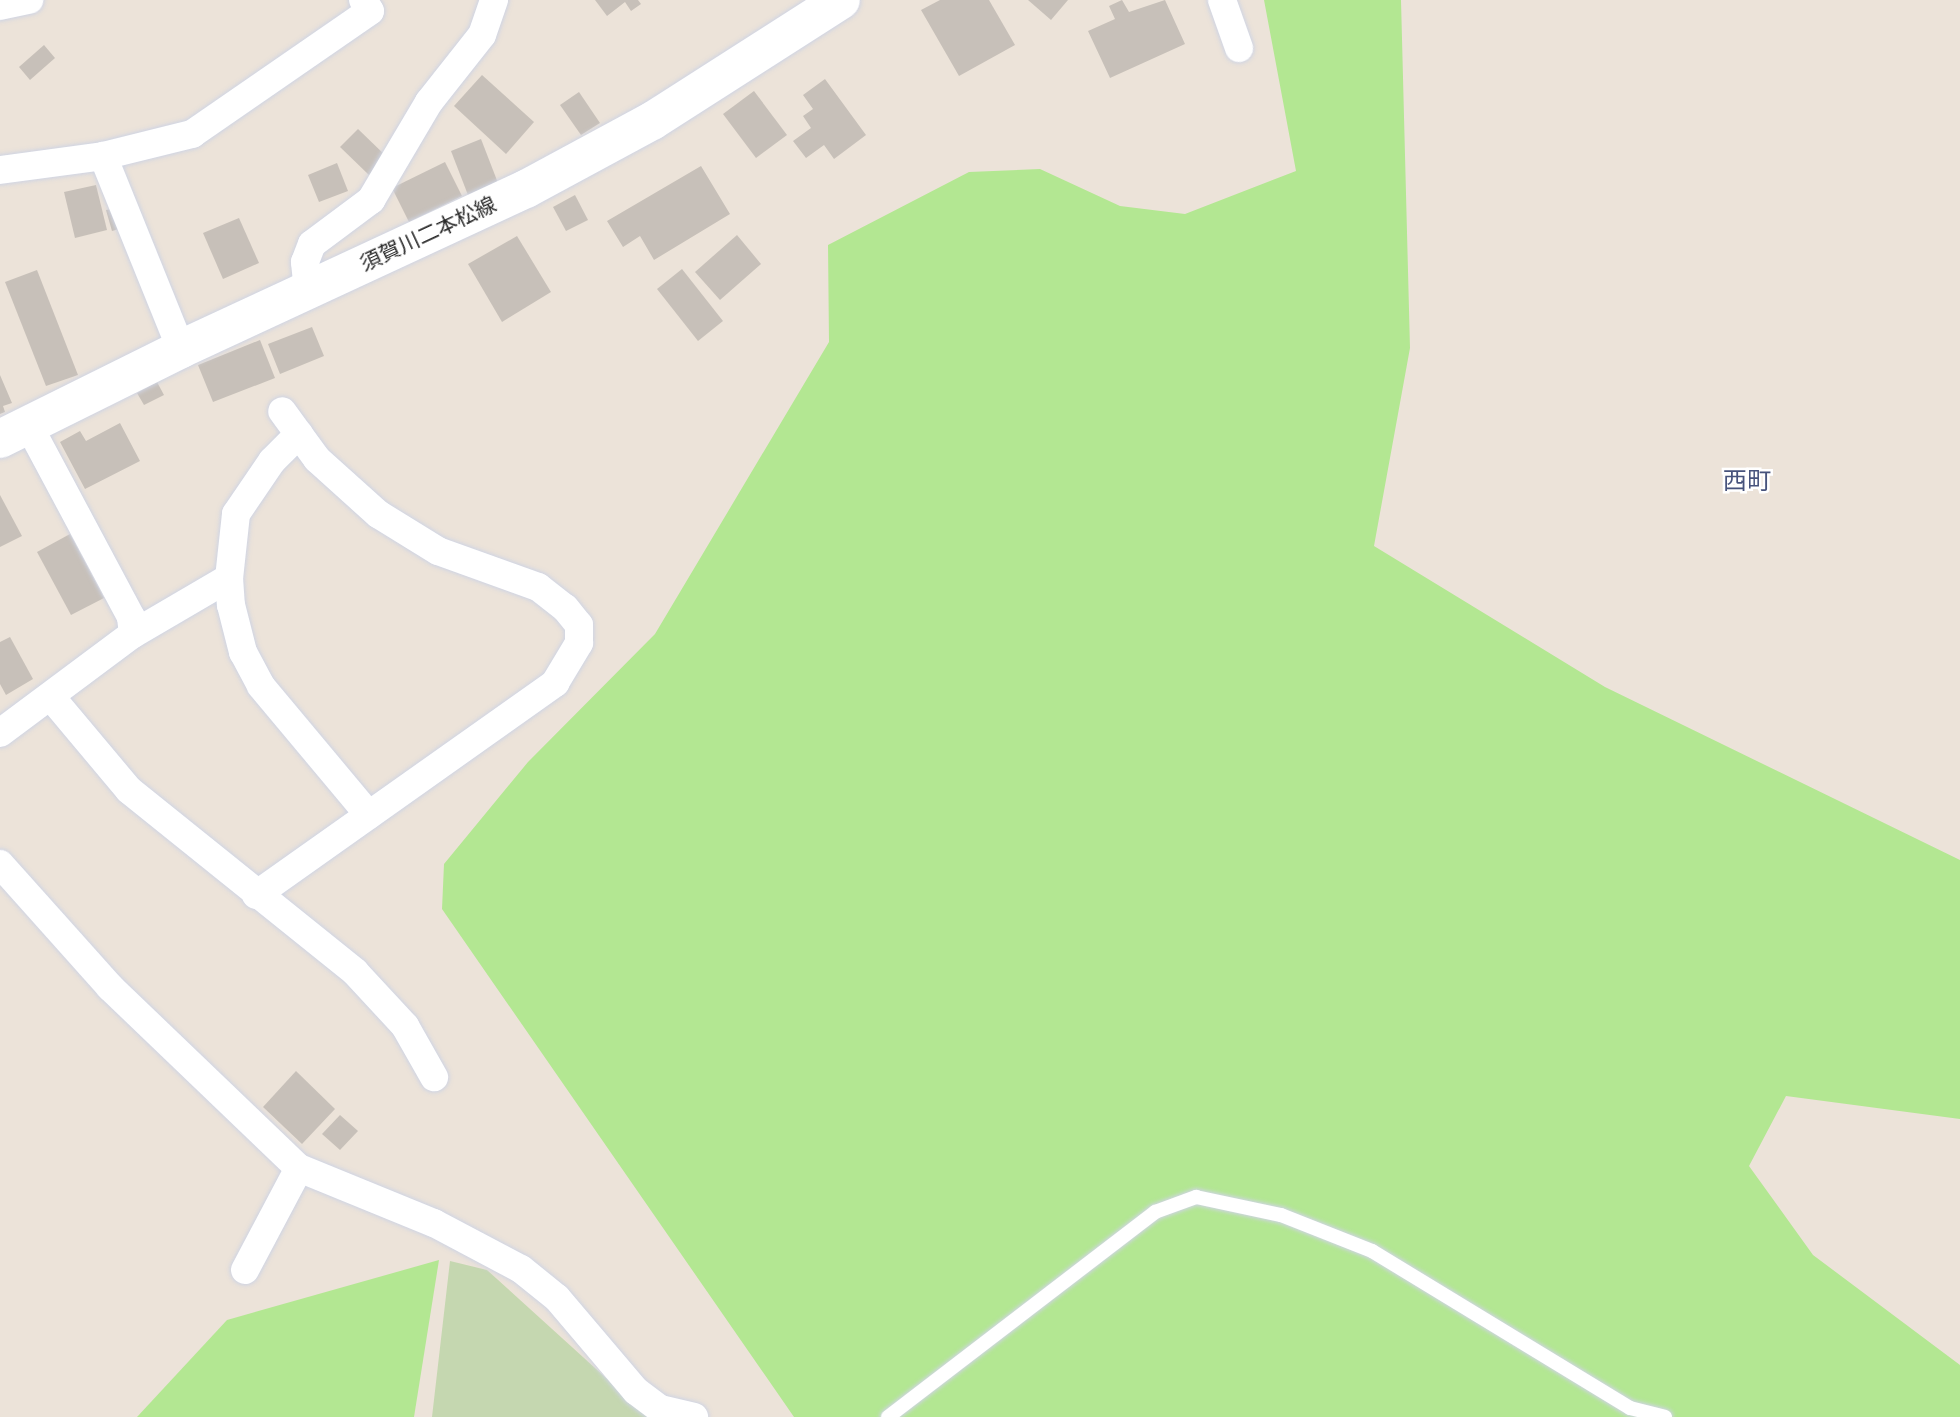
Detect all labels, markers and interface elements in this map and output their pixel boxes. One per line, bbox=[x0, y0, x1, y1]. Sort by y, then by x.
street label: 須賀川二本松線 bbox=[356, 192, 500, 276]
district label: 西町 bbox=[1723, 468, 1771, 496]

